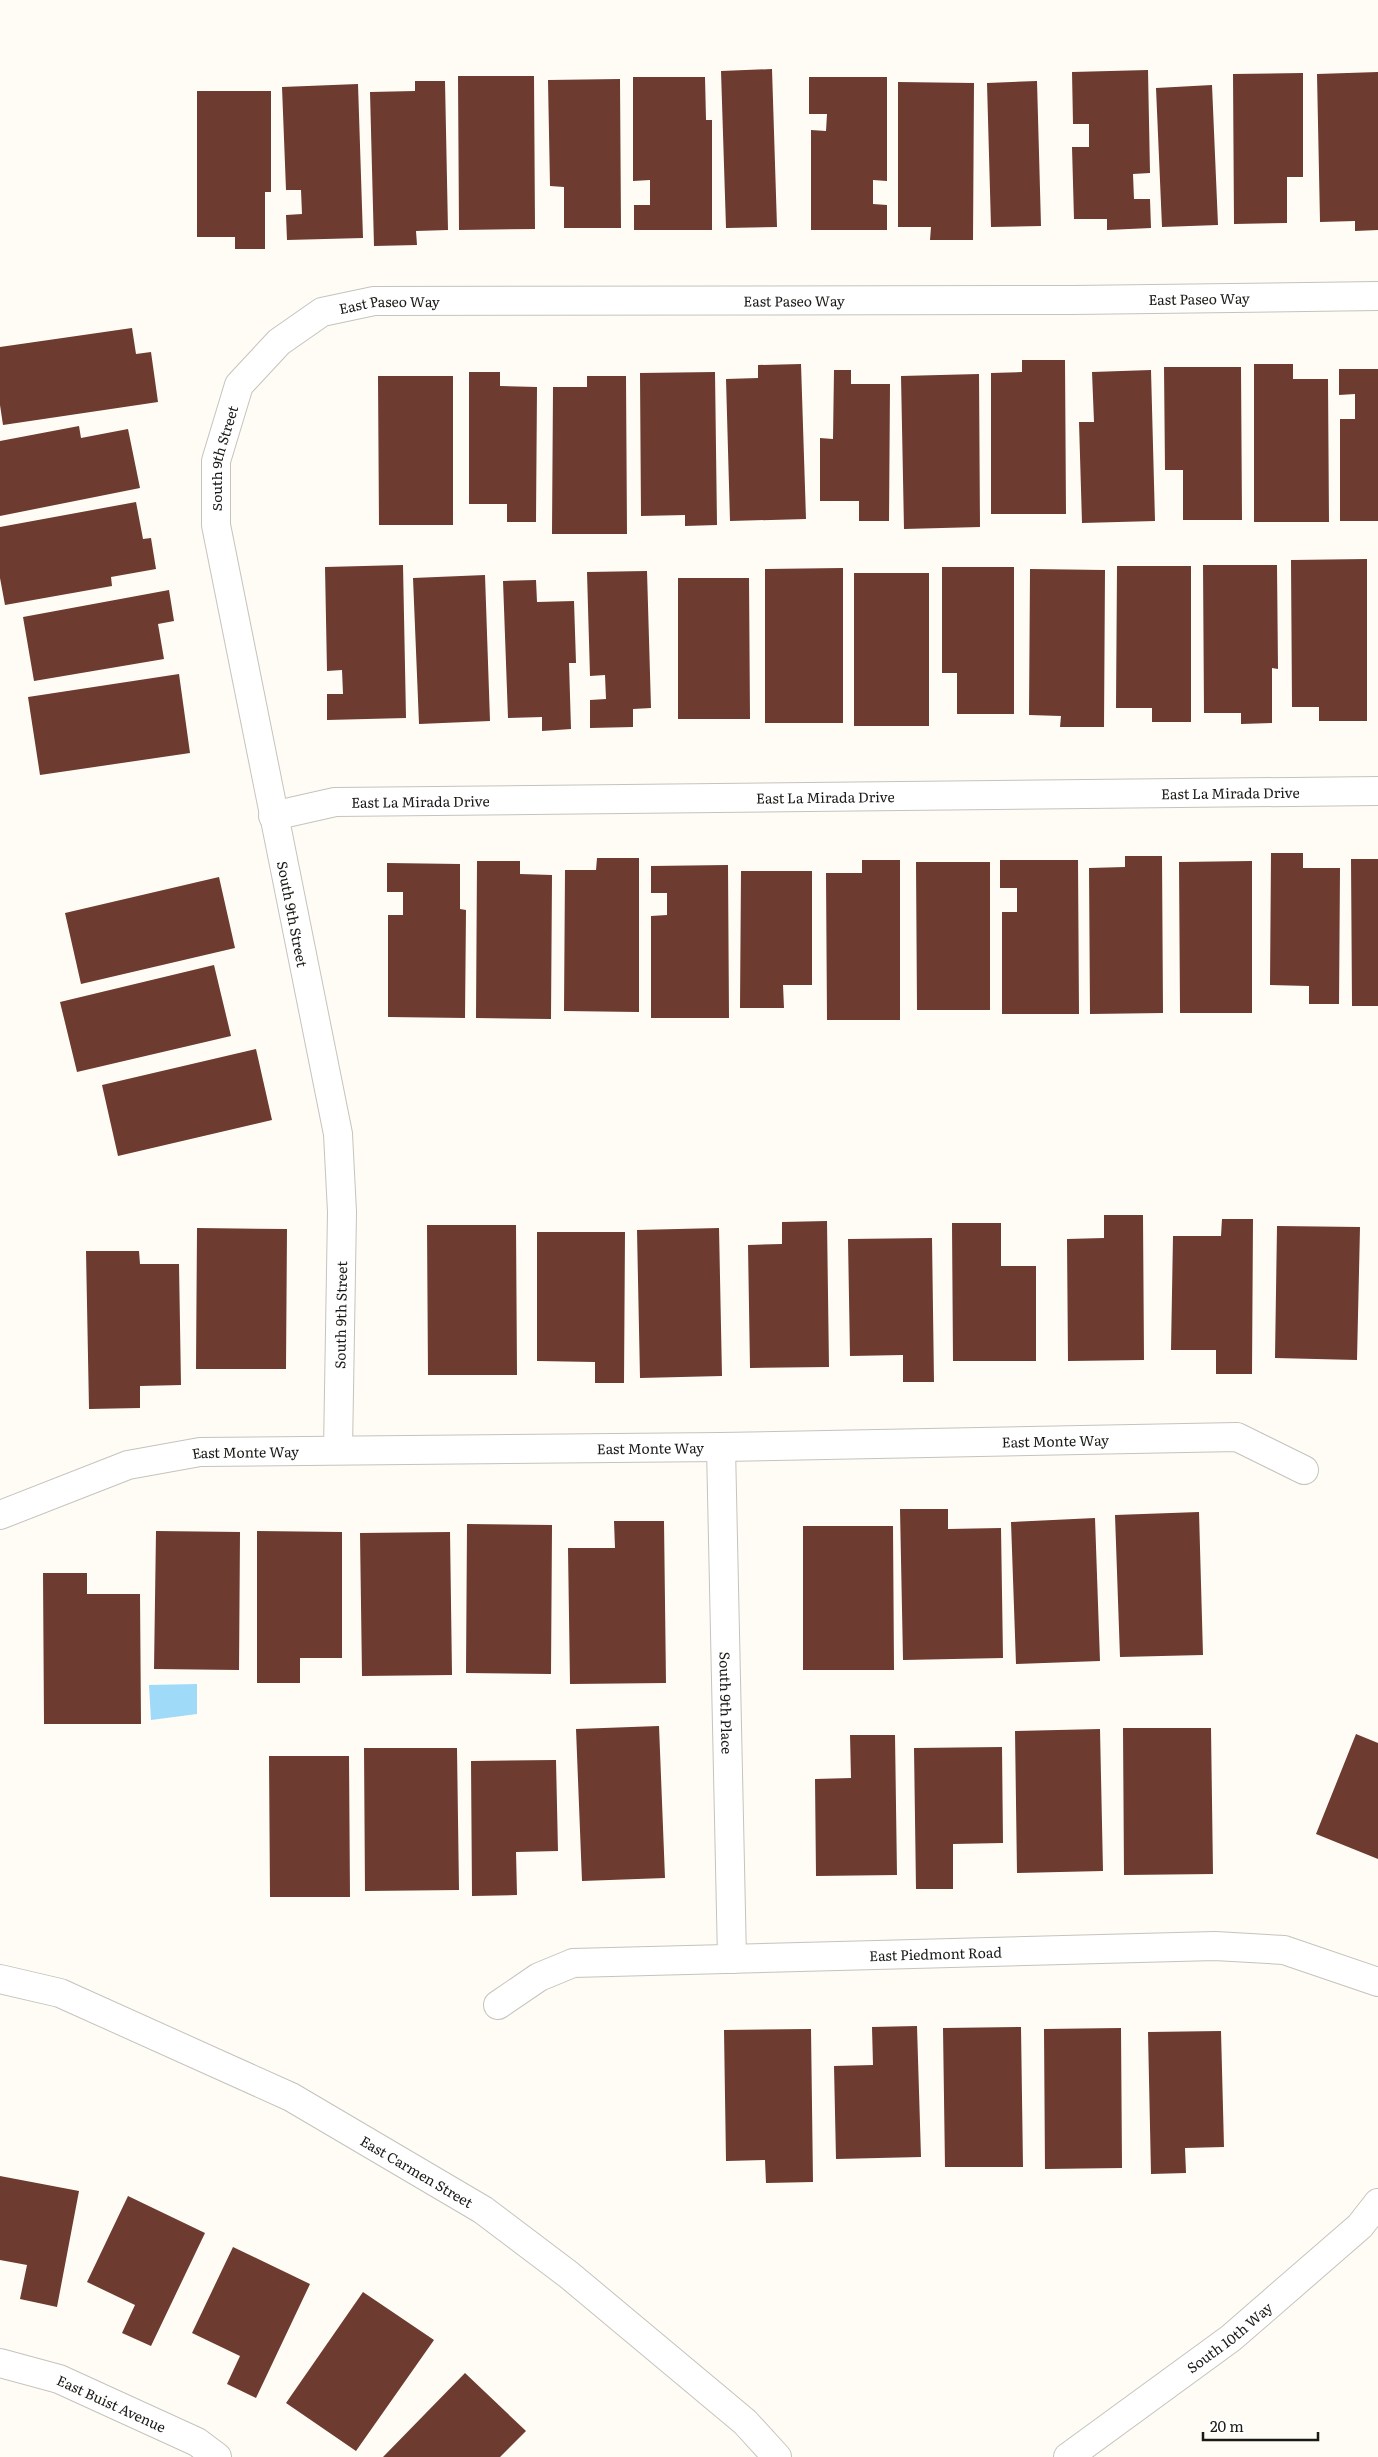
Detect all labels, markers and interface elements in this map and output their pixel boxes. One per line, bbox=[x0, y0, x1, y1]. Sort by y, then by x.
street label: East Paseo Way bbox=[1148, 288, 1251, 309]
street label: East Paseo Way bbox=[337, 290, 441, 318]
street label: East Paseo Way bbox=[743, 290, 846, 310]
street label: South 9th Street bbox=[206, 403, 242, 511]
street label: East La Mirada Drive bbox=[1161, 782, 1300, 803]
street label: East La Mirada Drive bbox=[756, 786, 895, 808]
street label: East La Mirada Drive bbox=[351, 790, 490, 812]
street label: South 9th Street bbox=[273, 859, 313, 969]
street label: South 9th Street bbox=[329, 1261, 351, 1369]
street label: East Monte Way bbox=[1001, 1429, 1110, 1452]
street label: East Monte Way bbox=[597, 1437, 705, 1458]
street label: East Monte Way bbox=[190, 1441, 300, 1463]
street label: South 9th Place bbox=[715, 1651, 738, 1754]
street label: East Piedmont Road bbox=[869, 1942, 1003, 1965]
street label: East Carmen Street bbox=[357, 2130, 477, 2212]
street label: South 10th Way bbox=[1182, 2296, 1277, 2377]
street label: East Buist Avenue bbox=[54, 2369, 169, 2437]
scale bar bbox=[1203, 2410, 1318, 2442]
text: 20 m bbox=[1210, 2414, 1244, 2437]

